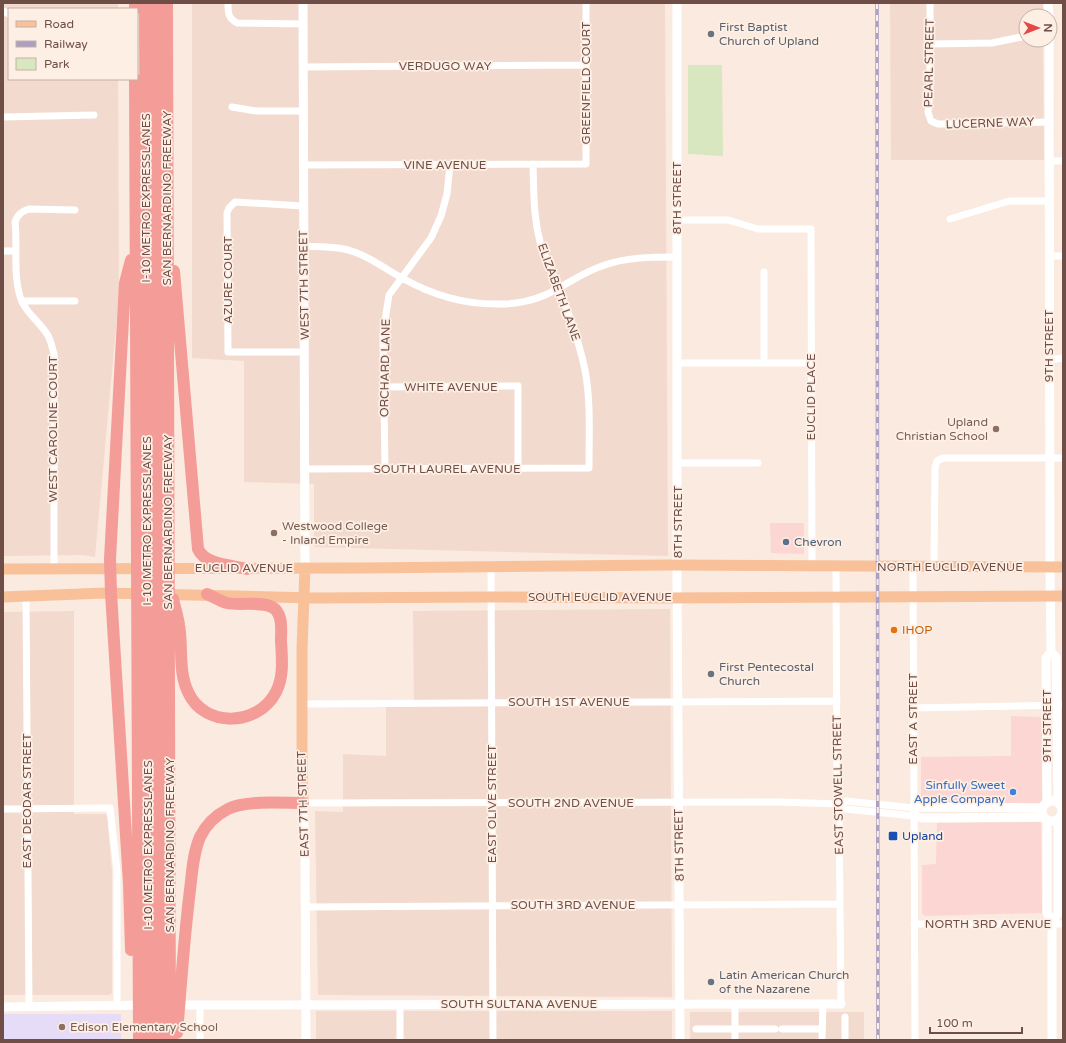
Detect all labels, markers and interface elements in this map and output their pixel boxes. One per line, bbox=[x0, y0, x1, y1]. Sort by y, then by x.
legend bbox=[8, 8, 138, 80]
north arrow bbox=[1018, 8, 1058, 48]
text: Road bbox=[44, 17, 74, 31]
street label: PEARL STREET bbox=[921, 18, 937, 107]
place label: First Baptist Church of Upland bbox=[719, 20, 819, 48]
street label: GREENFIELD COURT bbox=[579, 21, 593, 144]
text: N bbox=[1041, 24, 1054, 32]
marker: First Baptist Church of Upland bbox=[706, 29, 716, 39]
text: Railway bbox=[44, 37, 88, 51]
text: Park bbox=[44, 57, 70, 71]
street label: VERDUGO WAY bbox=[399, 59, 492, 73]
street label: SAN BERNARDINO FREEWAY bbox=[160, 110, 174, 285]
street label: I-10 METRO EXPRESSLANES bbox=[139, 113, 153, 283]
street label: LUCERNE WAY bbox=[945, 114, 1035, 132]
street label: VINE AVENUE bbox=[404, 158, 487, 172]
street label: 8TH STREET bbox=[670, 161, 684, 234]
street label: WEST 7TH STREET bbox=[296, 229, 312, 340]
street label: AZURE COURT bbox=[221, 235, 235, 324]
street label: ELIZABETH LANE bbox=[535, 241, 583, 343]
street label: 9TH STREET bbox=[1042, 309, 1056, 382]
street label: ORCHARD LANE bbox=[377, 318, 393, 417]
street label: EUCLID PLACE bbox=[804, 353, 818, 441]
street label: WEST CAROLINE COURT bbox=[46, 355, 60, 502]
street label: WHITE AVENUE bbox=[404, 380, 498, 394]
place label: Upland Christian School bbox=[896, 415, 988, 443]
marker: Upland Christian School bbox=[991, 424, 1001, 434]
street label: SAN BERNARDINO FREEWAY bbox=[161, 434, 175, 609]
street label: I-10 METRO EXPRESSLANES bbox=[140, 436, 154, 606]
street label: SOUTH LAUREL AVENUE bbox=[373, 462, 521, 476]
street label: 8TH STREET bbox=[671, 485, 685, 558]
place label: Westwood College - Inland Empire bbox=[282, 519, 388, 547]
marker: Westwood College - Inland Empire bbox=[269, 528, 279, 538]
place label: Chevron bbox=[794, 535, 842, 549]
marker: Chevron bbox=[781, 537, 791, 547]
street label: NORTH EUCLID AVENUE bbox=[877, 560, 1023, 574]
street label: EUCLID AVENUE bbox=[195, 561, 294, 575]
street label: SOUTH EUCLID AVENUE bbox=[528, 590, 672, 604]
place label: IHOP bbox=[902, 623, 932, 637]
marker: IHOP bbox=[889, 625, 899, 635]
place label: First Pentecostal Church bbox=[719, 660, 814, 688]
marker: First Pentecostal Church bbox=[706, 669, 716, 679]
street label: EAST A STREET bbox=[906, 673, 920, 765]
street label: 9TH STREET bbox=[1040, 689, 1054, 762]
street label: SOUTH 1ST AVENUE bbox=[508, 695, 630, 709]
street label: EAST STOWELL STREET bbox=[830, 714, 846, 855]
street label: EAST DEODAR STREET bbox=[20, 733, 34, 869]
street label: EAST OLIVE STREET bbox=[485, 744, 499, 863]
street label: EAST 7TH STREET bbox=[294, 750, 312, 857]
street label: SAN BERNARDINO FREEWAY bbox=[163, 757, 177, 932]
street label: I-10 METRO EXPRESSLANES bbox=[141, 760, 155, 930]
place label: Sinfully Sweet Apple Company bbox=[914, 778, 1006, 806]
marker: Sinfully Sweet Apple Company bbox=[1008, 787, 1018, 797]
street label: SOUTH 2ND AVENUE bbox=[508, 796, 634, 810]
street label: 8TH STREET bbox=[671, 808, 687, 881]
place label: Upland bbox=[902, 829, 943, 843]
marker: Upland bbox=[887, 830, 899, 842]
street label: SOUTH 3RD AVENUE bbox=[511, 898, 636, 912]
street label: NORTH 3RD AVENUE bbox=[925, 917, 1052, 931]
place label: Latin American Church of the Nazarene bbox=[719, 968, 849, 996]
marker: Latin American Church of the Nazarene bbox=[706, 977, 716, 987]
street label: SOUTH SULTANA AVENUE bbox=[441, 997, 597, 1011]
scale bar bbox=[930, 1009, 1022, 1035]
text: 100 m bbox=[936, 1016, 973, 1030]
place label: Edison Elementary School bbox=[70, 1020, 218, 1034]
marker: Edison Elementary School bbox=[57, 1022, 67, 1032]

